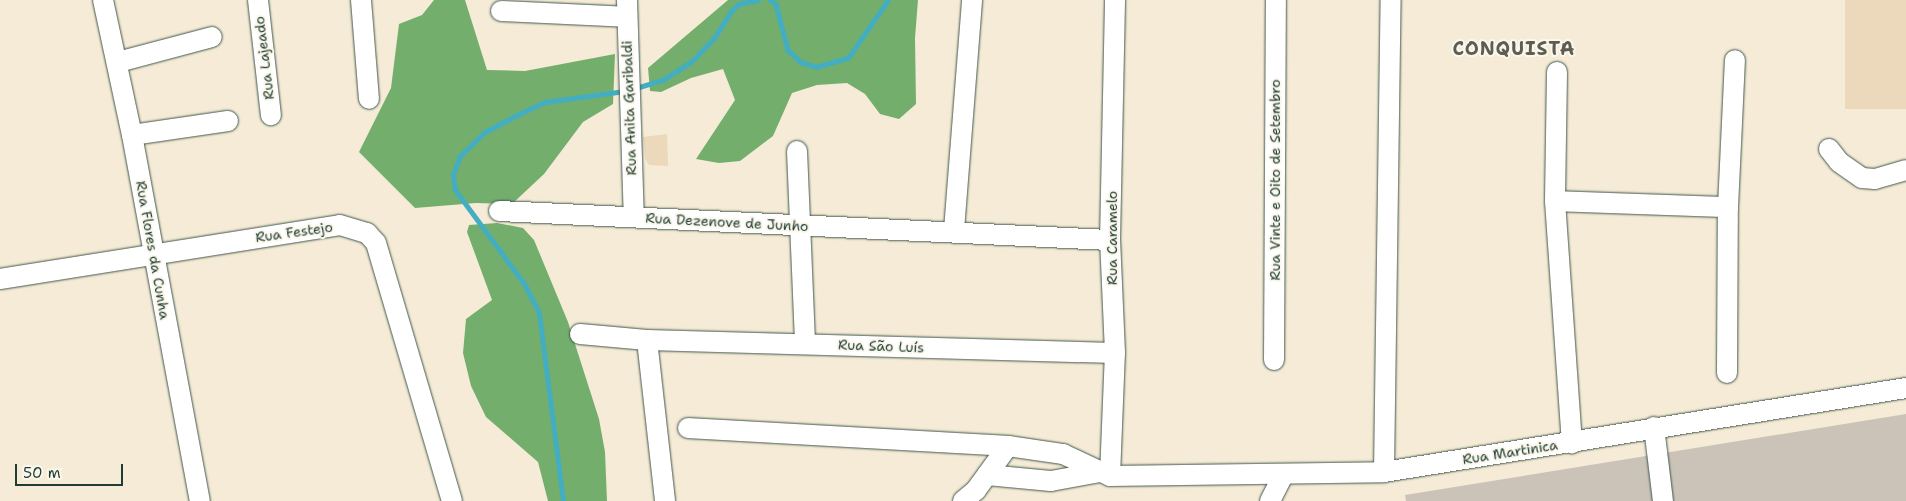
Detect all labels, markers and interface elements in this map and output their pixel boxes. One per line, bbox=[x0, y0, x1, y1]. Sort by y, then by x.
street label: Rua Lajeado bbox=[251, 15, 277, 101]
district label: CONQUISTA bbox=[1451, 38, 1577, 60]
street label: Rua Anita Garibaldi bbox=[618, 40, 640, 176]
street label: Rua Vinte e Oito de Setembro bbox=[1267, 79, 1283, 281]
street label: Rua Flores da Cunha bbox=[133, 179, 173, 321]
street label: Rua Caramelo bbox=[1104, 191, 1120, 285]
street label: Rua Dezenove de Junho bbox=[645, 209, 809, 235]
street label: Rua Festejo bbox=[254, 218, 334, 246]
street label: Rua São Luís bbox=[838, 336, 924, 356]
street label: Rua Martinica bbox=[1461, 436, 1559, 468]
scale bar bbox=[18, 454, 125, 486]
text: 50 m bbox=[23, 463, 61, 483]

